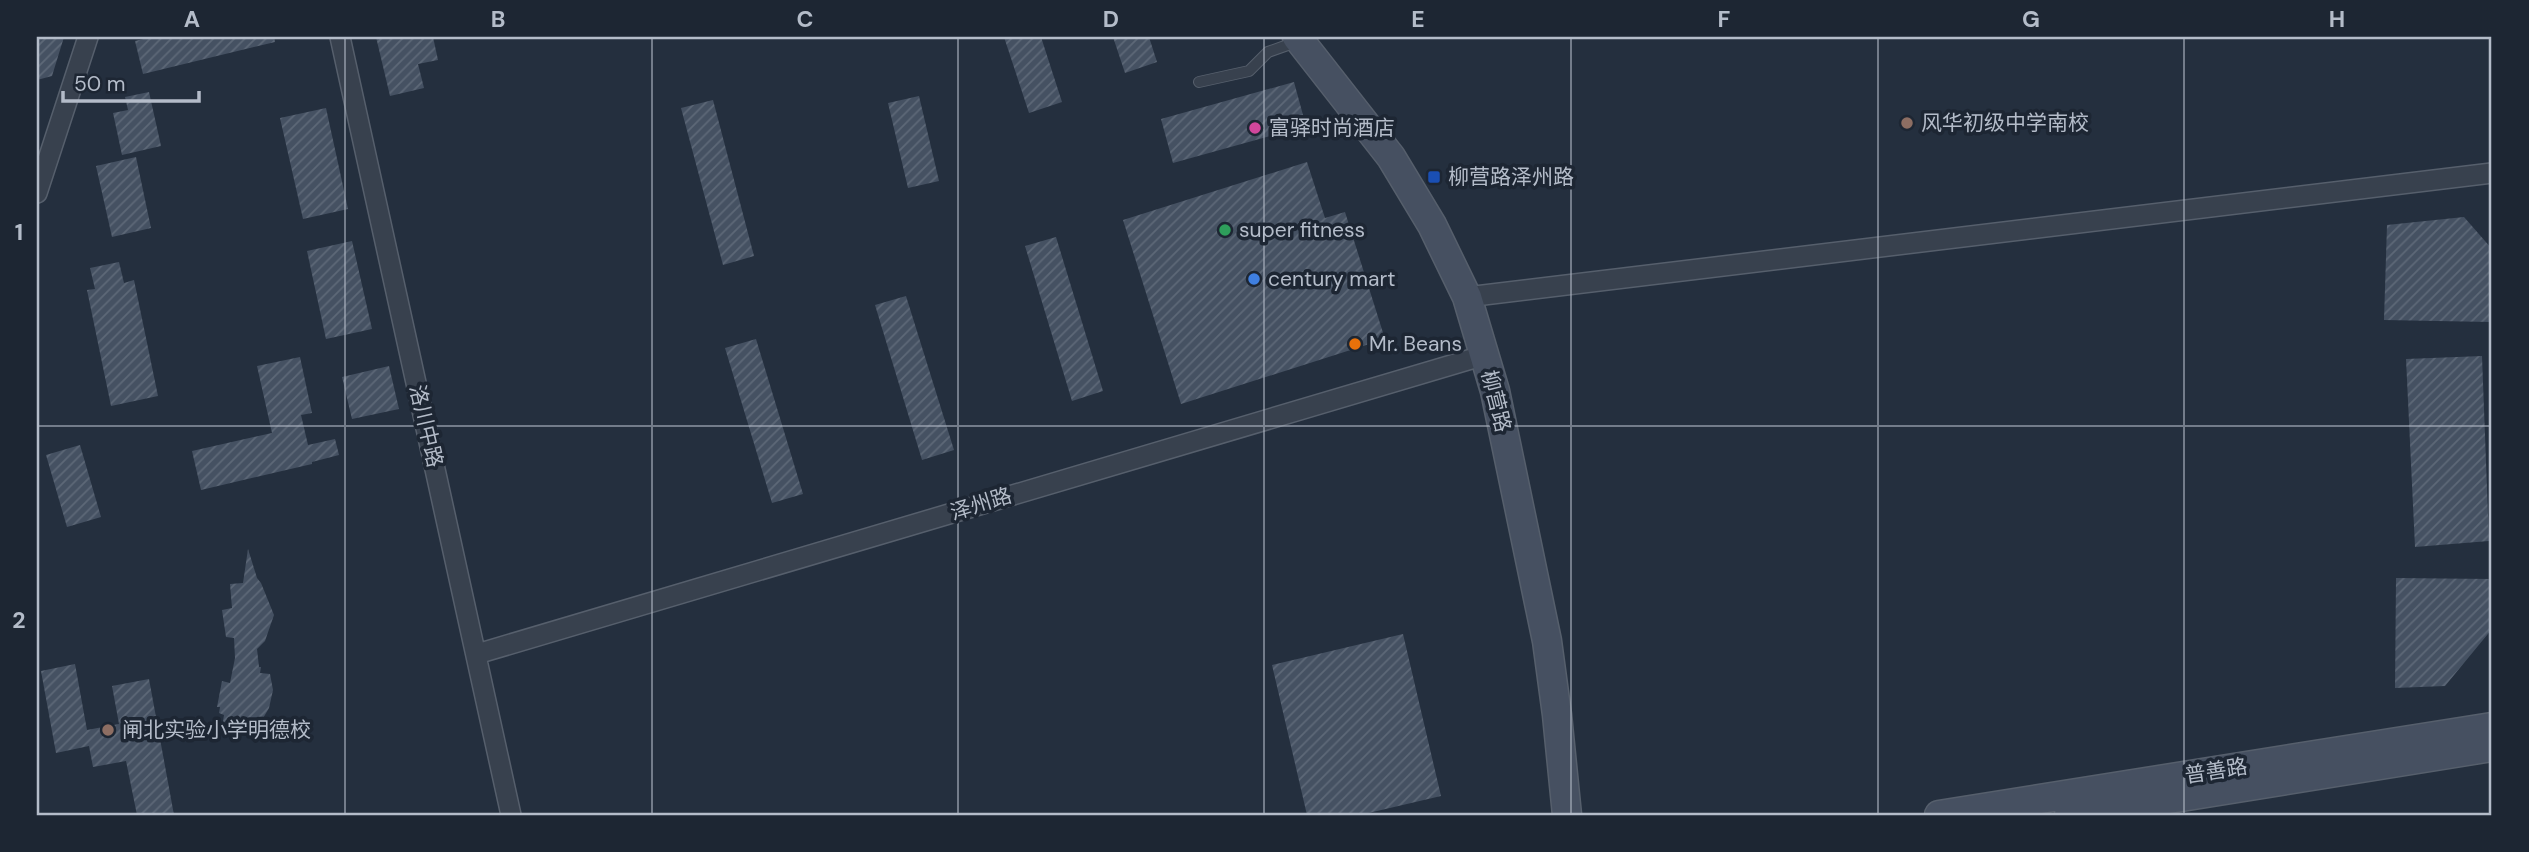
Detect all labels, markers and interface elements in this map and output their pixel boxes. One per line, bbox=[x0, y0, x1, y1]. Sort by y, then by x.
text: A bbox=[184, 4, 200, 34]
text: B bbox=[491, 4, 505, 34]
text: C bbox=[797, 4, 813, 34]
text: D bbox=[1103, 4, 1119, 34]
text: E bbox=[1411, 4, 1425, 34]
text: F bbox=[1718, 4, 1731, 34]
text: G bbox=[2022, 4, 2040, 34]
text: H bbox=[2329, 4, 2345, 34]
scale bar bbox=[63, 60, 200, 104]
text: 50 m bbox=[74, 70, 125, 98]
place label: 风华初级中学南校 bbox=[1921, 109, 2089, 137]
place label: 富驿时尚酒店 bbox=[1269, 114, 1395, 142]
marker: 风华初级中学南校 bbox=[1899, 115, 1915, 131]
marker: 富驿时尚酒店 bbox=[1247, 120, 1263, 136]
place label: 柳营路泽州路 bbox=[1448, 163, 1574, 191]
marker: 柳营路泽州路 bbox=[1426, 169, 1442, 185]
place label: super fitness bbox=[1239, 216, 1365, 244]
text: 1 bbox=[15, 217, 23, 247]
marker: super fitness bbox=[1217, 222, 1233, 238]
place label: century mart bbox=[1268, 265, 1395, 293]
marker: century mart bbox=[1246, 271, 1262, 287]
place label: Mr. Beans bbox=[1369, 330, 1462, 358]
marker: Mr. Beans bbox=[1347, 336, 1363, 352]
street label: 柳营路 bbox=[1475, 367, 1517, 435]
street label: 洛川中路 bbox=[403, 382, 449, 470]
street label: 泽州路 bbox=[947, 481, 1015, 527]
text: 2 bbox=[12, 605, 26, 635]
place label: 闸北实验小学明德校 bbox=[122, 716, 311, 744]
marker: 闸北实验小学明德校 bbox=[100, 722, 116, 738]
street label: 普善路 bbox=[2183, 752, 2249, 790]

